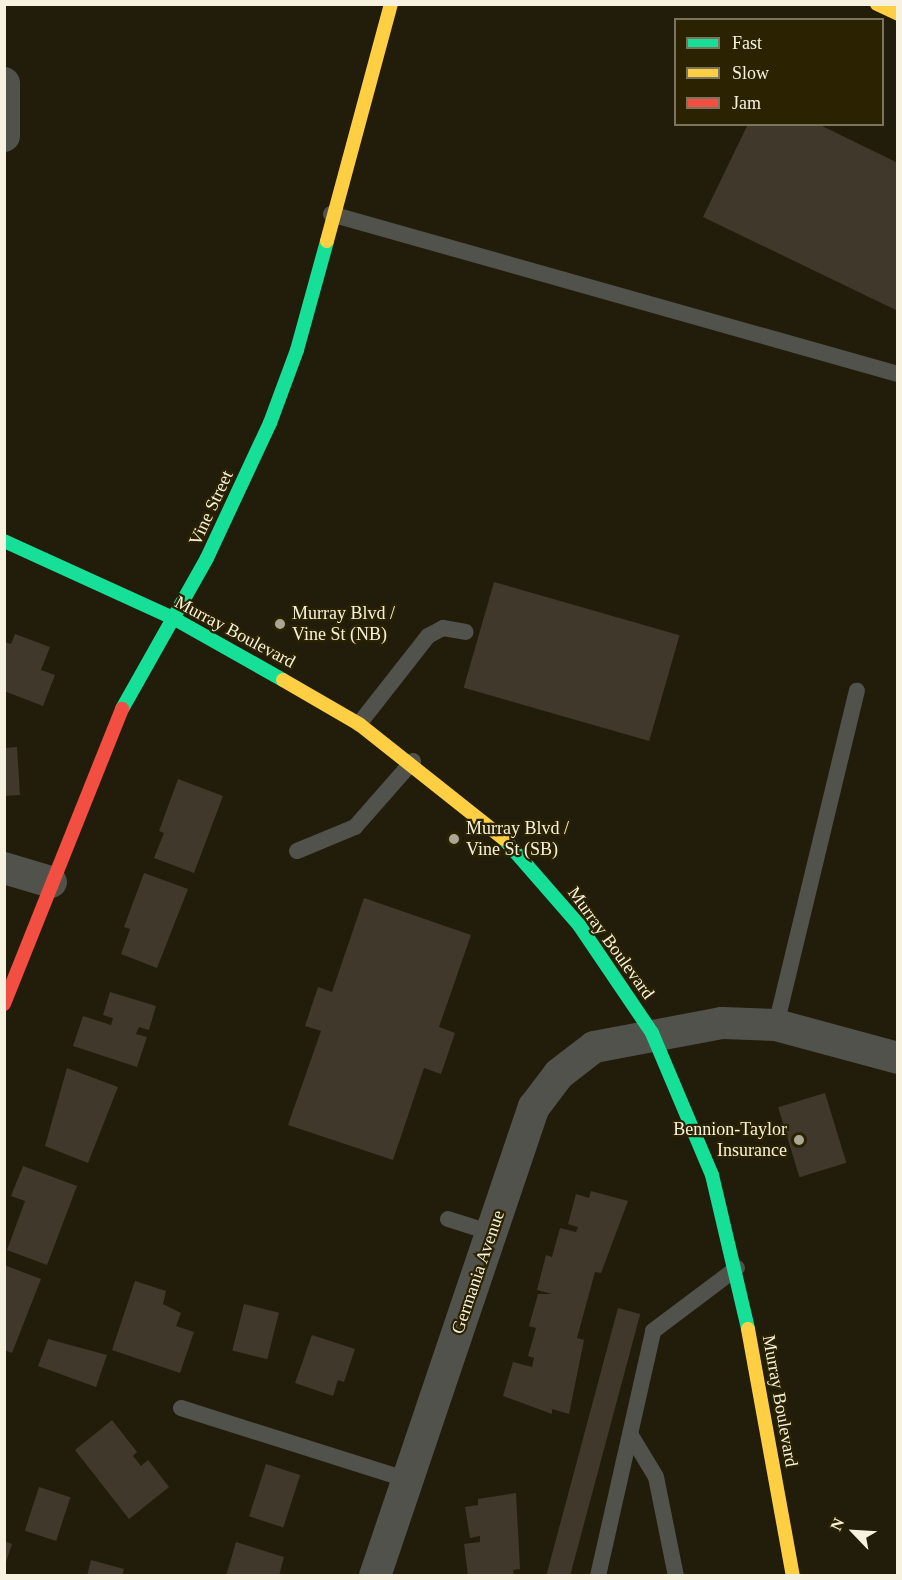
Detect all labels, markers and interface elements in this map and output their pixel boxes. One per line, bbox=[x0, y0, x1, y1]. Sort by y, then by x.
legend bbox=[674, 18, 884, 126]
text: Fast bbox=[732, 33, 762, 53]
text: Slow bbox=[732, 63, 769, 83]
text: Jam bbox=[732, 93, 761, 113]
street label: Vine Street bbox=[184, 467, 238, 549]
street label: Murray Boulevard bbox=[171, 591, 299, 673]
place label: Murray Blvd / Vine St (NB) bbox=[292, 603, 395, 646]
marker: Murray Blvd / Vine St (NB) bbox=[273, 617, 287, 631]
place label: Murray Blvd / Vine St (SB) bbox=[466, 818, 569, 860]
marker: Murray Blvd / Vine St (SB) bbox=[447, 832, 461, 846]
street label: Murray Boulevard bbox=[563, 883, 659, 1003]
place label: Bennion-Taylor Insurance bbox=[673, 1119, 787, 1162]
marker: Bennion-Taylor Insurance bbox=[792, 1133, 806, 1147]
street label: Germania Avenue bbox=[447, 1207, 509, 1337]
street label: Murray Boulevard bbox=[758, 1333, 802, 1469]
north arrow bbox=[824, 1502, 884, 1562]
text: N bbox=[827, 1515, 847, 1533]

